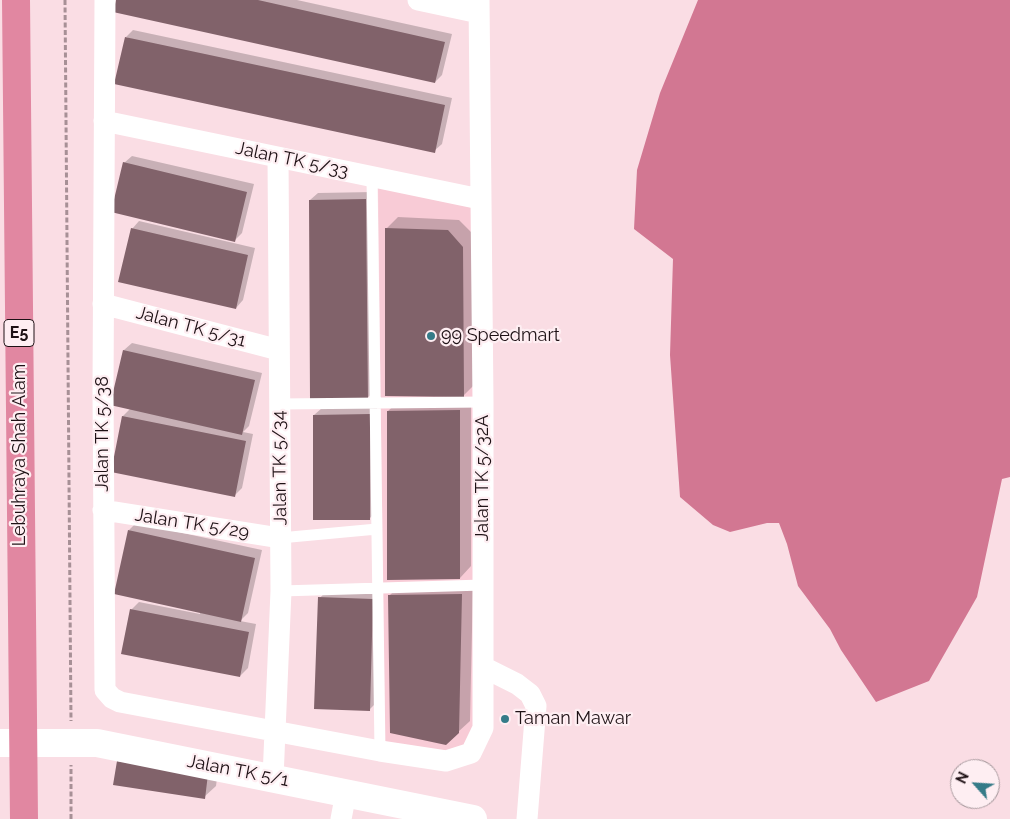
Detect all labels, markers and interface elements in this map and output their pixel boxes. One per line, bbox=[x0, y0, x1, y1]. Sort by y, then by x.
street label: Jalan TK 5/33 bbox=[234, 138, 350, 182]
street label: Jalan TK 5/31 bbox=[134, 302, 248, 352]
road number: E5 bbox=[4, 319, 34, 346]
place label: 99 Speedmart bbox=[441, 325, 560, 347]
marker: 99 Speedmart bbox=[425, 330, 437, 342]
street label: Lebuhraya Shah Alam bbox=[9, 364, 31, 546]
street label: Jalan TK 5/38 bbox=[92, 376, 114, 492]
street label: Jalan TK 5/34 bbox=[268, 410, 292, 526]
street label: Jalan TK 5/32A bbox=[472, 415, 494, 541]
street label: Jalan TK 5/29 bbox=[133, 504, 251, 544]
place label: Taman Mawar bbox=[515, 708, 631, 730]
marker: Taman Mawar bbox=[499, 713, 511, 725]
street label: Jalan TK 5/1 bbox=[185, 751, 291, 791]
north arrow bbox=[950, 759, 1000, 809]
text: N bbox=[953, 770, 972, 786]

